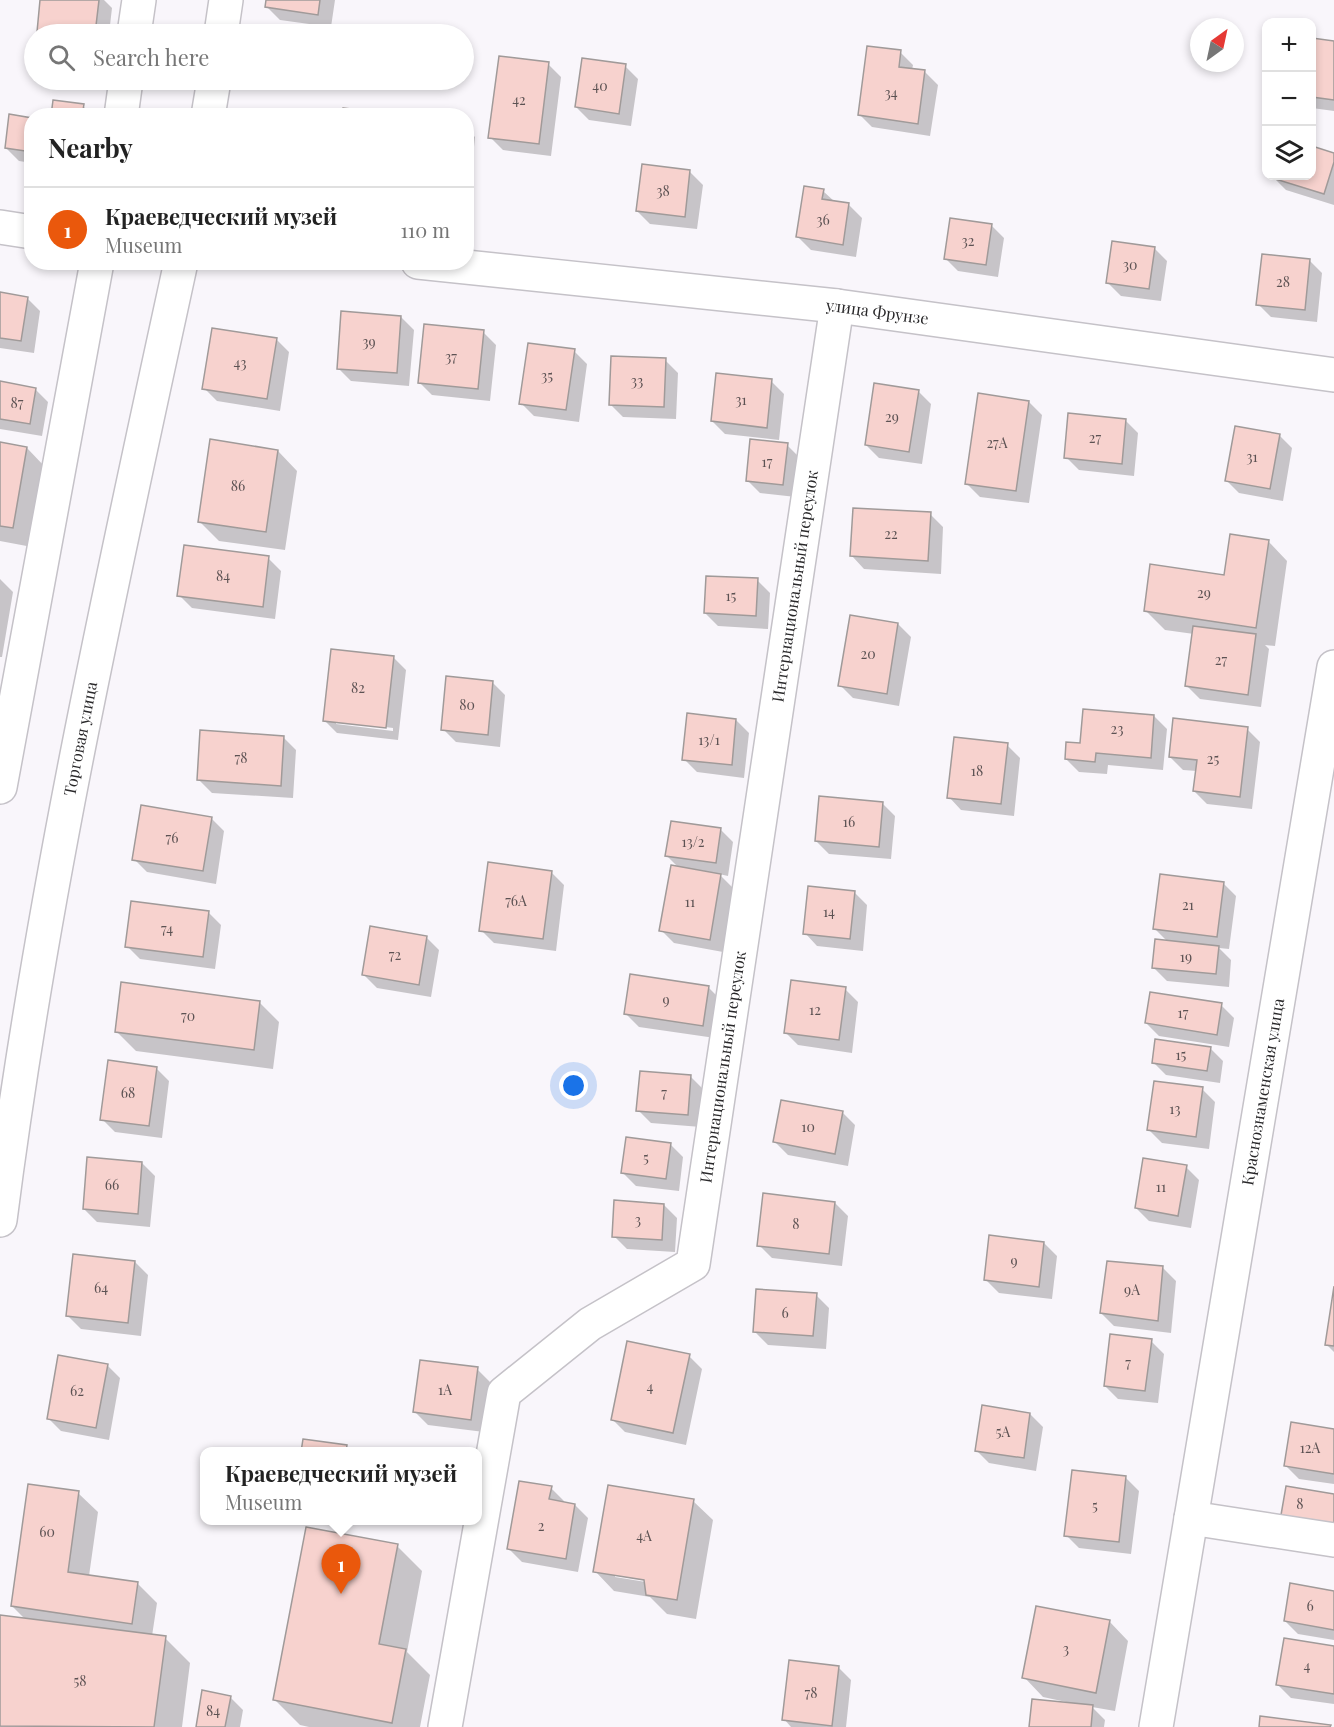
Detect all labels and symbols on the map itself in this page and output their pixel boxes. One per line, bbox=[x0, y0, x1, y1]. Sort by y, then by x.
north arrow bbox=[1190, 18, 1244, 72]
house number: 40 bbox=[592, 76, 608, 95]
house number: 34 bbox=[884, 83, 898, 102]
house number: 42 bbox=[512, 90, 526, 109]
house number: 38 bbox=[656, 181, 670, 200]
house number: 36 bbox=[816, 210, 830, 229]
house number: 32 bbox=[961, 231, 975, 250]
house number: 30 bbox=[1123, 255, 1137, 274]
house number: 28 bbox=[1276, 272, 1290, 291]
street label: улица Фрунзе bbox=[824, 294, 930, 329]
house number: 39 bbox=[362, 332, 376, 351]
house number: 37 bbox=[445, 347, 457, 366]
house number: 43 bbox=[234, 353, 246, 372]
house number: 35 bbox=[541, 366, 553, 385]
house number: 33 bbox=[631, 371, 643, 390]
house number: 31 bbox=[735, 390, 747, 409]
house number: 87 bbox=[11, 393, 24, 412]
house number: 29 bbox=[885, 407, 899, 426]
house number: 27 bbox=[1089, 428, 1102, 447]
house number: 27А bbox=[986, 433, 1008, 452]
house number: 31 bbox=[1246, 447, 1258, 466]
house number: 17 bbox=[762, 452, 773, 471]
street label: Интернациональный переулок bbox=[767, 469, 822, 704]
house number: 86 bbox=[231, 476, 245, 495]
house number: 22 bbox=[884, 524, 898, 543]
house number: 84 bbox=[216, 566, 230, 585]
house number: 29 bbox=[1197, 583, 1211, 602]
house number: 15 bbox=[726, 586, 737, 605]
house number: 20 bbox=[860, 644, 876, 663]
house number: 27 bbox=[1215, 650, 1228, 669]
house number: 82 bbox=[351, 678, 365, 697]
street label: Торговая улица bbox=[58, 680, 101, 798]
house number: 80 bbox=[459, 695, 475, 714]
house number: 23 bbox=[1110, 719, 1124, 738]
house number: 13/1 bbox=[698, 730, 720, 749]
house number: 78 bbox=[235, 748, 247, 767]
house number: 25 bbox=[1207, 749, 1219, 768]
house number: 18 bbox=[971, 761, 983, 780]
house number: 16 bbox=[843, 812, 855, 831]
house number: 76 bbox=[166, 828, 178, 847]
house number: 13/2 bbox=[682, 832, 705, 851]
house number: 76А bbox=[505, 891, 527, 910]
house number: 11 bbox=[685, 892, 695, 911]
house number: 21 bbox=[1182, 895, 1194, 914]
house number: 14 bbox=[823, 902, 835, 921]
house number: 74 bbox=[161, 919, 173, 938]
house number: 72 bbox=[389, 945, 401, 964]
house number: 19 bbox=[1180, 947, 1192, 966]
street label: Интернациональный переулок bbox=[694, 949, 750, 1184]
house number: 9 bbox=[662, 990, 670, 1009]
street label: Краснознаменская улица bbox=[1236, 997, 1288, 1187]
house number: 12 bbox=[809, 1000, 821, 1019]
house number: 17 bbox=[1178, 1003, 1189, 1022]
house number: 70 bbox=[181, 1006, 195, 1025]
house number: 15 bbox=[1176, 1045, 1187, 1064]
your location bbox=[559, 1071, 588, 1100]
house number: 68 bbox=[121, 1083, 135, 1102]
house number: 7 bbox=[661, 1083, 667, 1102]
house number: 13 bbox=[1169, 1099, 1181, 1118]
house number: 10 bbox=[801, 1117, 815, 1136]
house number: 5 bbox=[643, 1148, 649, 1167]
house number: 66 bbox=[105, 1175, 119, 1194]
house number: 11 bbox=[1156, 1177, 1166, 1196]
house number: 3 bbox=[635, 1210, 641, 1229]
house number: 8 bbox=[792, 1214, 800, 1233]
house number: 9 bbox=[1010, 1251, 1018, 1270]
house number: 64 bbox=[94, 1278, 108, 1297]
house number: 9А bbox=[1124, 1280, 1140, 1299]
house number: 6 bbox=[781, 1303, 789, 1322]
house number: 7 bbox=[1125, 1353, 1131, 1372]
house number: 4 bbox=[647, 1377, 654, 1396]
house number: 1А bbox=[438, 1380, 452, 1399]
house number: 62 bbox=[70, 1381, 84, 1400]
house number: 5А bbox=[996, 1422, 1010, 1441]
house number: 12А bbox=[1300, 1438, 1321, 1457]
house number: 8 bbox=[1296, 1494, 1304, 1513]
house number: 5 bbox=[1092, 1496, 1098, 1515]
house number: 2 bbox=[538, 1516, 545, 1535]
house number: 60 bbox=[39, 1522, 55, 1541]
house number: 4А bbox=[636, 1526, 652, 1545]
pin: 1 bbox=[322, 1544, 360, 1594]
house number: 6 bbox=[1306, 1596, 1314, 1615]
house number: 3 bbox=[1063, 1639, 1069, 1658]
house number: 4 bbox=[1304, 1656, 1311, 1675]
house number: 58 bbox=[73, 1671, 87, 1690]
house number: 78 bbox=[805, 1683, 817, 1702]
house number: 84 bbox=[206, 1701, 220, 1720]

